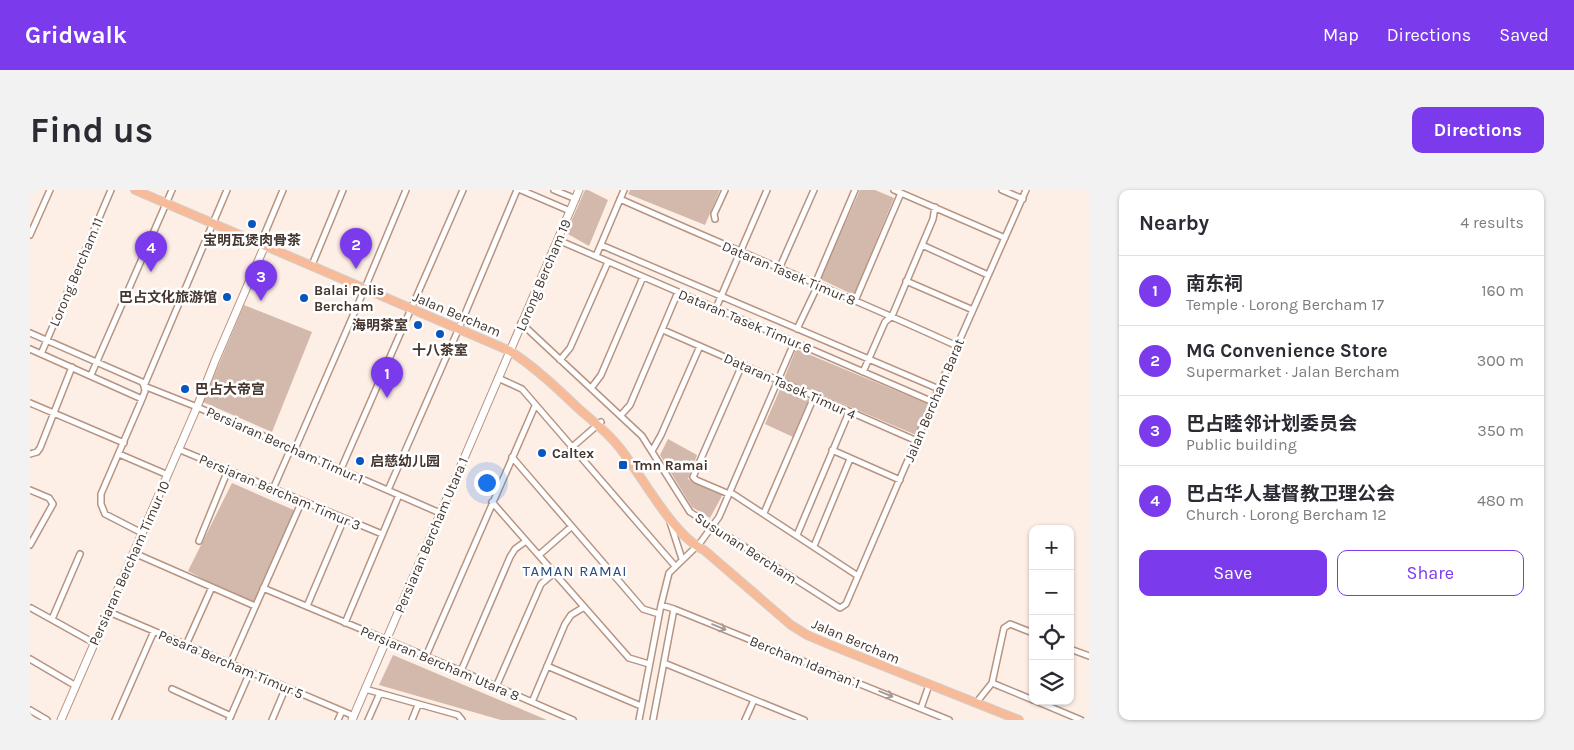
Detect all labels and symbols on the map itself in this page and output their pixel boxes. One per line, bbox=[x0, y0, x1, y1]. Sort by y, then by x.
street label: Lorong Bercham 11 bbox=[46, 215, 107, 329]
street label: Lorong Bercham 19 bbox=[512, 217, 575, 334]
marker: 宝明瓦煲肉骨茶 bbox=[246, 218, 258, 230]
pin: 2 bbox=[340, 228, 372, 269]
pin: 4 bbox=[135, 231, 167, 272]
place label: 宝明瓦煲肉骨茶 bbox=[203, 232, 301, 249]
street label: Dataran Tasek Timur 8 bbox=[719, 238, 858, 309]
pin: 3 bbox=[245, 260, 277, 301]
place label: Balai Polis Bercham bbox=[314, 282, 384, 315]
street label: Dataran Tasek Timur 6 bbox=[676, 286, 814, 357]
street label: Jalan Bercham bbox=[410, 288, 503, 341]
place label: 巴占文化旅游馆 bbox=[119, 289, 217, 306]
marker: 巴占文化旅游馆 bbox=[221, 291, 233, 303]
marker: Balai Polis Bercham bbox=[298, 292, 310, 304]
place label: 海明茶室 bbox=[352, 317, 408, 334]
marker: 海明茶室 bbox=[412, 319, 424, 331]
marker: 十八茶室 bbox=[434, 328, 446, 340]
street label: Jalan Bercham Barat bbox=[901, 336, 968, 464]
place label: 十八茶室 bbox=[412, 342, 468, 359]
street label: Dataran Tasek Timur 4 bbox=[721, 350, 859, 423]
pin: 1 bbox=[371, 357, 403, 398]
place label: 巴占大帝宫 bbox=[195, 381, 265, 398]
marker: 巴占大帝宫 bbox=[179, 383, 191, 395]
street label: Persiaran Bercham Timur 1 bbox=[204, 403, 366, 488]
place label: Caltex bbox=[552, 445, 594, 462]
marker: Caltex bbox=[536, 447, 548, 459]
street label: Persiaran Bercham Timur 3 bbox=[196, 451, 363, 534]
place label: 启慈幼儿园 bbox=[370, 453, 440, 470]
marker: 启慈幼儿园 bbox=[354, 455, 366, 467]
street label: Persiaran Bercham Utara 1 bbox=[391, 455, 472, 616]
place label: Tmn Ramai bbox=[633, 457, 708, 474]
marker: Tmn Ramai bbox=[617, 459, 629, 471]
your location bbox=[474, 470, 500, 496]
street label: Persiaran Bercham Timur 10 bbox=[85, 478, 174, 648]
street label: Susunan Bercham bbox=[692, 509, 800, 588]
district label: TAMAN RAMAI bbox=[523, 562, 627, 580]
street label: Jalan Bercham bbox=[809, 615, 902, 668]
street label: Persiaran Bercham Utara 8 bbox=[358, 622, 522, 705]
one-way arrow bbox=[711, 623, 727, 632]
street label: Pesara Bercham Timur 5 bbox=[156, 626, 306, 703]
street label: Bercham Idaman 1 bbox=[747, 633, 863, 692]
one-way arrow bbox=[878, 690, 893, 700]

